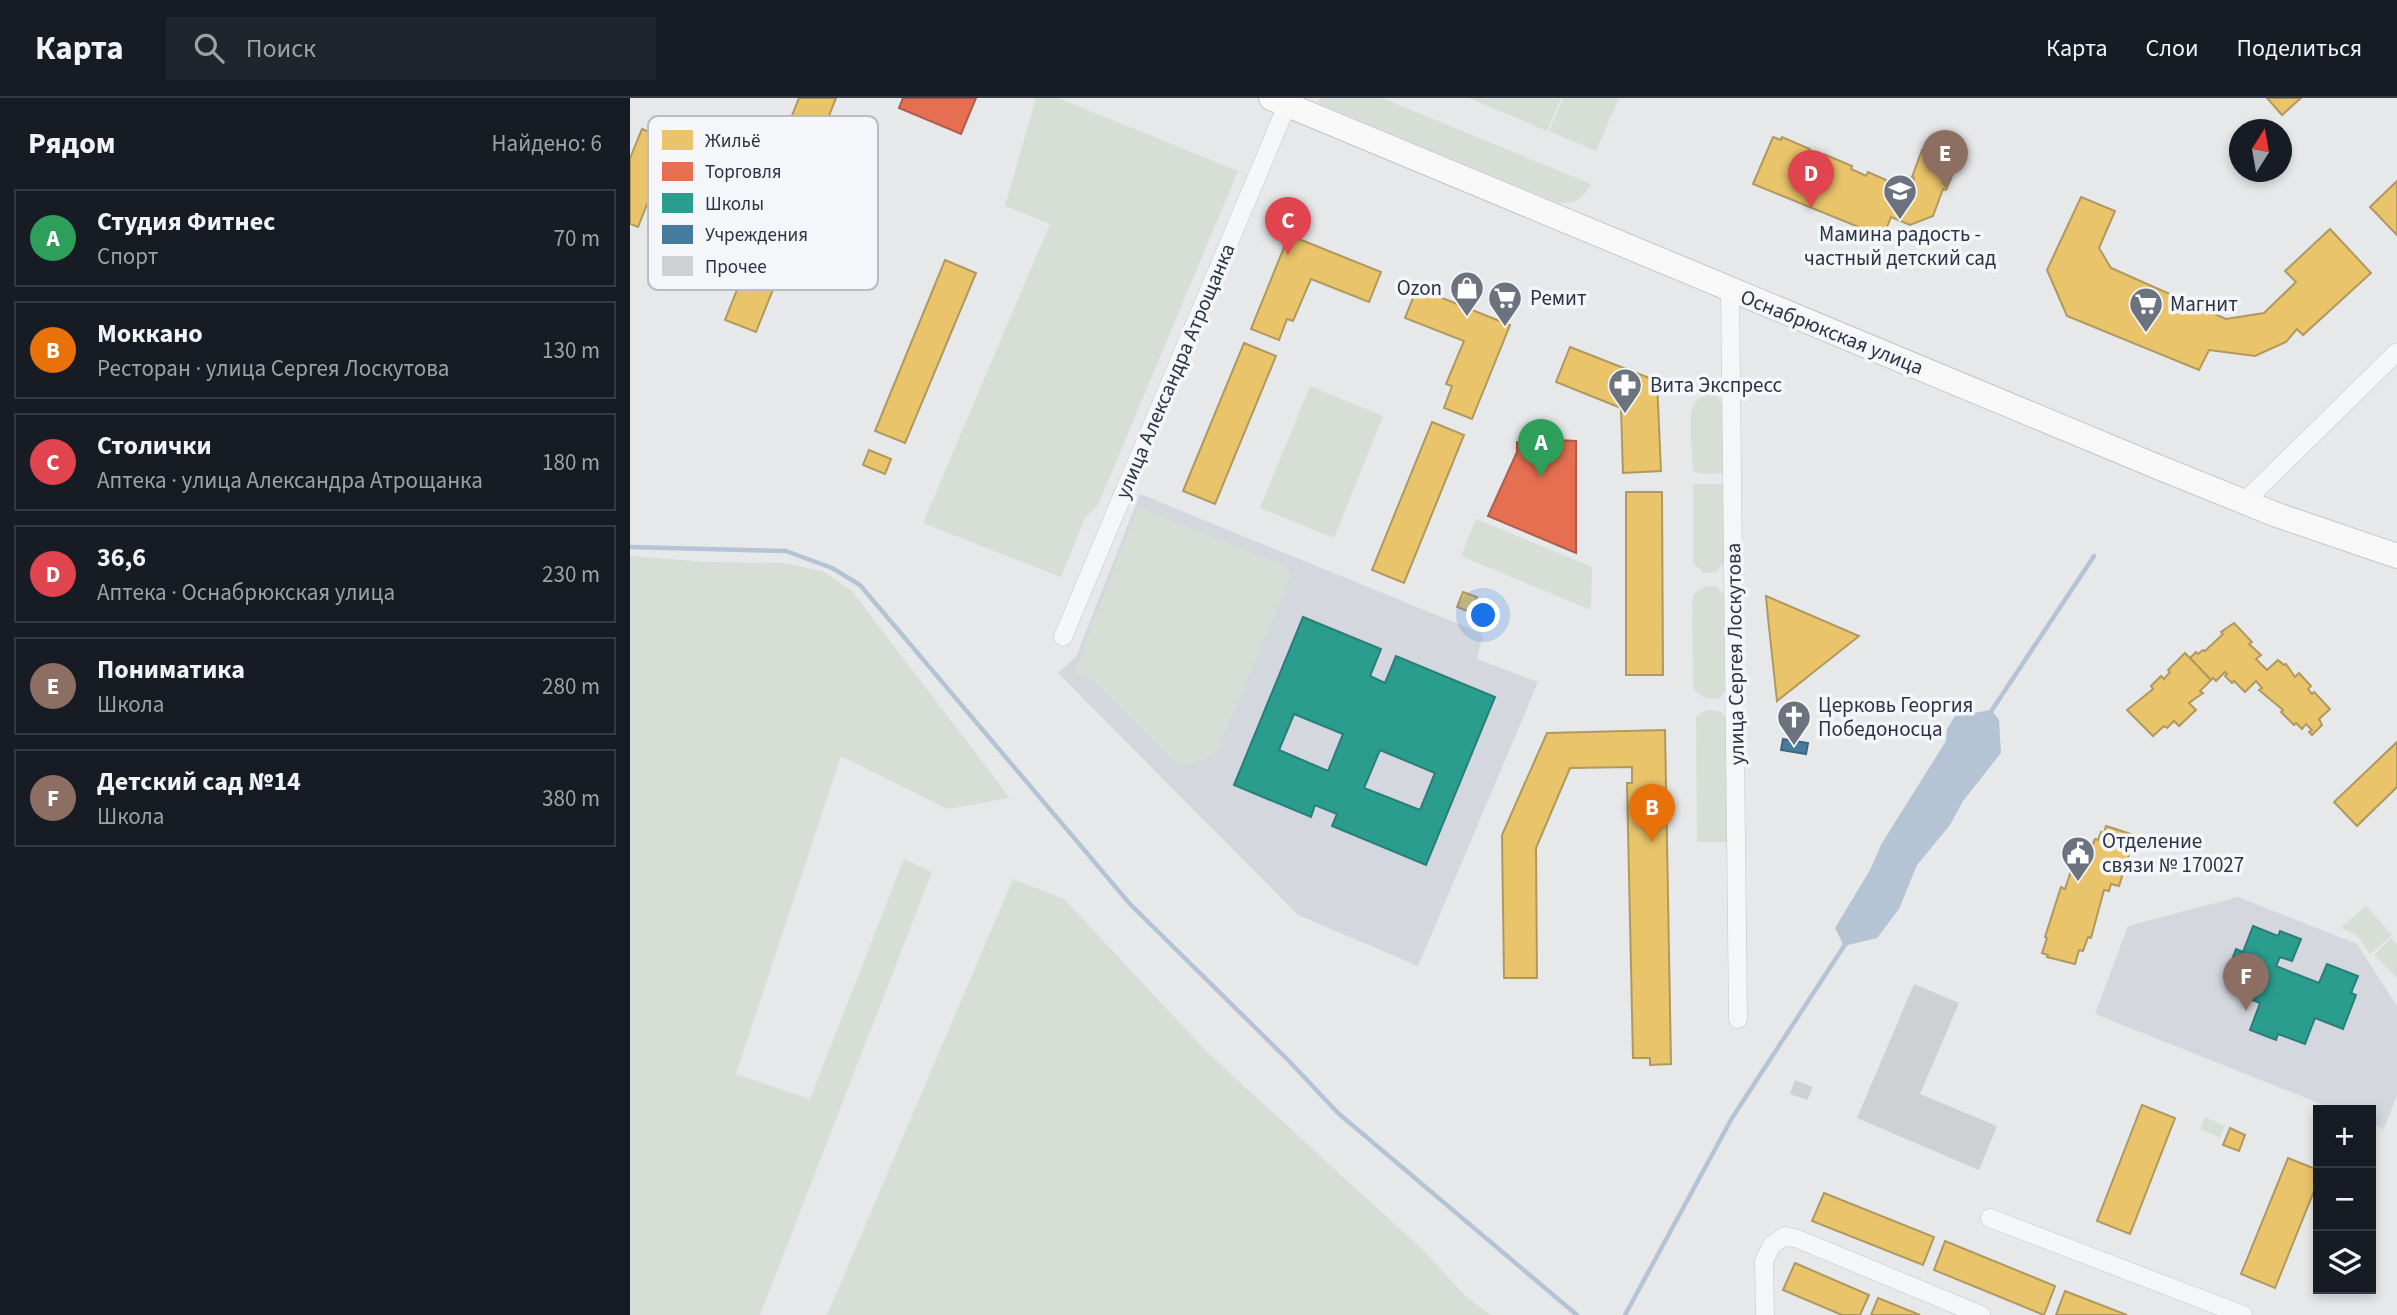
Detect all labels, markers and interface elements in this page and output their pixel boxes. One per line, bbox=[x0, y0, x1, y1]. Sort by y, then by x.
search box bbox=[166, 17, 656, 80]
text: Карта bbox=[35, 25, 124, 72]
icon: search bbox=[190, 29, 228, 67]
text: Поиск bbox=[246, 30, 316, 67]
text: Карта bbox=[2046, 31, 2108, 66]
text: Слои bbox=[2146, 31, 2199, 66]
text: Поделиться bbox=[2237, 31, 2362, 66]
legend bbox=[648, 116, 878, 290]
north arrow bbox=[2229, 119, 2292, 182]
text: Рядом bbox=[28, 122, 116, 165]
text: Найдено: 6 bbox=[492, 127, 602, 160]
text: Жильё bbox=[705, 128, 760, 155]
pin: E bbox=[1922, 130, 1968, 188]
pin: D bbox=[1788, 150, 1834, 208]
text: Торговля bbox=[705, 159, 782, 186]
school or university icon: Мамина радость - частный детский сад bbox=[1881, 172, 1919, 221]
text: Школы bbox=[705, 191, 764, 218]
pin: C bbox=[1265, 197, 1311, 255]
text: Студия Фитнес bbox=[97, 203, 275, 240]
place label: Мамина радость - частный детский сад bbox=[1804, 219, 1996, 273]
text: A bbox=[46, 222, 60, 255]
text: 70 m bbox=[553, 222, 600, 255]
text: Учреждения bbox=[705, 222, 808, 249]
street label: улица Александра Атрощанка bbox=[1107, 239, 1243, 503]
text: Спорт bbox=[97, 240, 158, 273]
text: Прочее bbox=[705, 254, 767, 281]
shop icon: Ozon bbox=[1448, 269, 1486, 318]
place label: Ozon bbox=[1397, 273, 1442, 303]
supermarket icon: Ремит bbox=[1486, 279, 1524, 328]
street label: Оснабрюкская улица bbox=[1736, 282, 1928, 382]
place label: Ремит bbox=[1530, 283, 1587, 313]
supermarket icon: Магнит bbox=[2127, 285, 2165, 334]
place label: Магнит bbox=[2170, 289, 2238, 319]
text: Моккано bbox=[97, 315, 203, 352]
text: B bbox=[46, 334, 60, 367]
text: 130 m bbox=[542, 334, 600, 367]
text: Ресторан · улица Сергея Лоскутова bbox=[97, 352, 449, 385]
pharmacy icon: Вита Экспресс bbox=[1606, 366, 1644, 415]
place label: Вита Экспресс bbox=[1650, 370, 1783, 400]
pin: A bbox=[1518, 419, 1564, 477]
text: Столички bbox=[97, 427, 212, 464]
text: C bbox=[46, 446, 60, 479]
text: 180 m bbox=[542, 446, 600, 479]
text: Аптека · улица Александра Атрощанка bbox=[97, 464, 483, 497]
text: 36,6 bbox=[97, 539, 146, 576]
street label: улица Сергея Лоскутова bbox=[1718, 542, 1752, 766]
text: D bbox=[46, 558, 60, 591]
text: 230 m bbox=[542, 558, 600, 591]
text: Аптека · Оснабрюкская улица bbox=[97, 576, 395, 609]
your location bbox=[1466, 598, 1500, 632]
text: Пониматика bbox=[97, 651, 245, 688]
text: E bbox=[47, 670, 59, 703]
text: 280 m bbox=[542, 670, 600, 703]
text: Школа bbox=[97, 688, 164, 721]
place label: Церковь Георгия Победоносца bbox=[1818, 690, 1973, 744]
church icon: Церковь Георгия Победоносца bbox=[1775, 698, 1813, 747]
text: Детский сад №14 bbox=[97, 763, 301, 800]
text: F bbox=[47, 782, 59, 815]
text: 380 m bbox=[542, 782, 600, 815]
pin: B bbox=[1629, 784, 1675, 842]
text: Школа bbox=[97, 800, 164, 833]
place label: Отделение связи № 170027 bbox=[2102, 826, 2244, 880]
public building icon: Отделение связи № 170027 bbox=[2059, 834, 2097, 883]
pin: F bbox=[2223, 953, 2269, 1011]
map controls bbox=[2313, 1105, 2376, 1294]
button: + bbox=[2313, 1105, 2376, 1168]
button: − bbox=[2313, 1168, 2376, 1231]
button: layers bbox=[2313, 1231, 2376, 1294]

